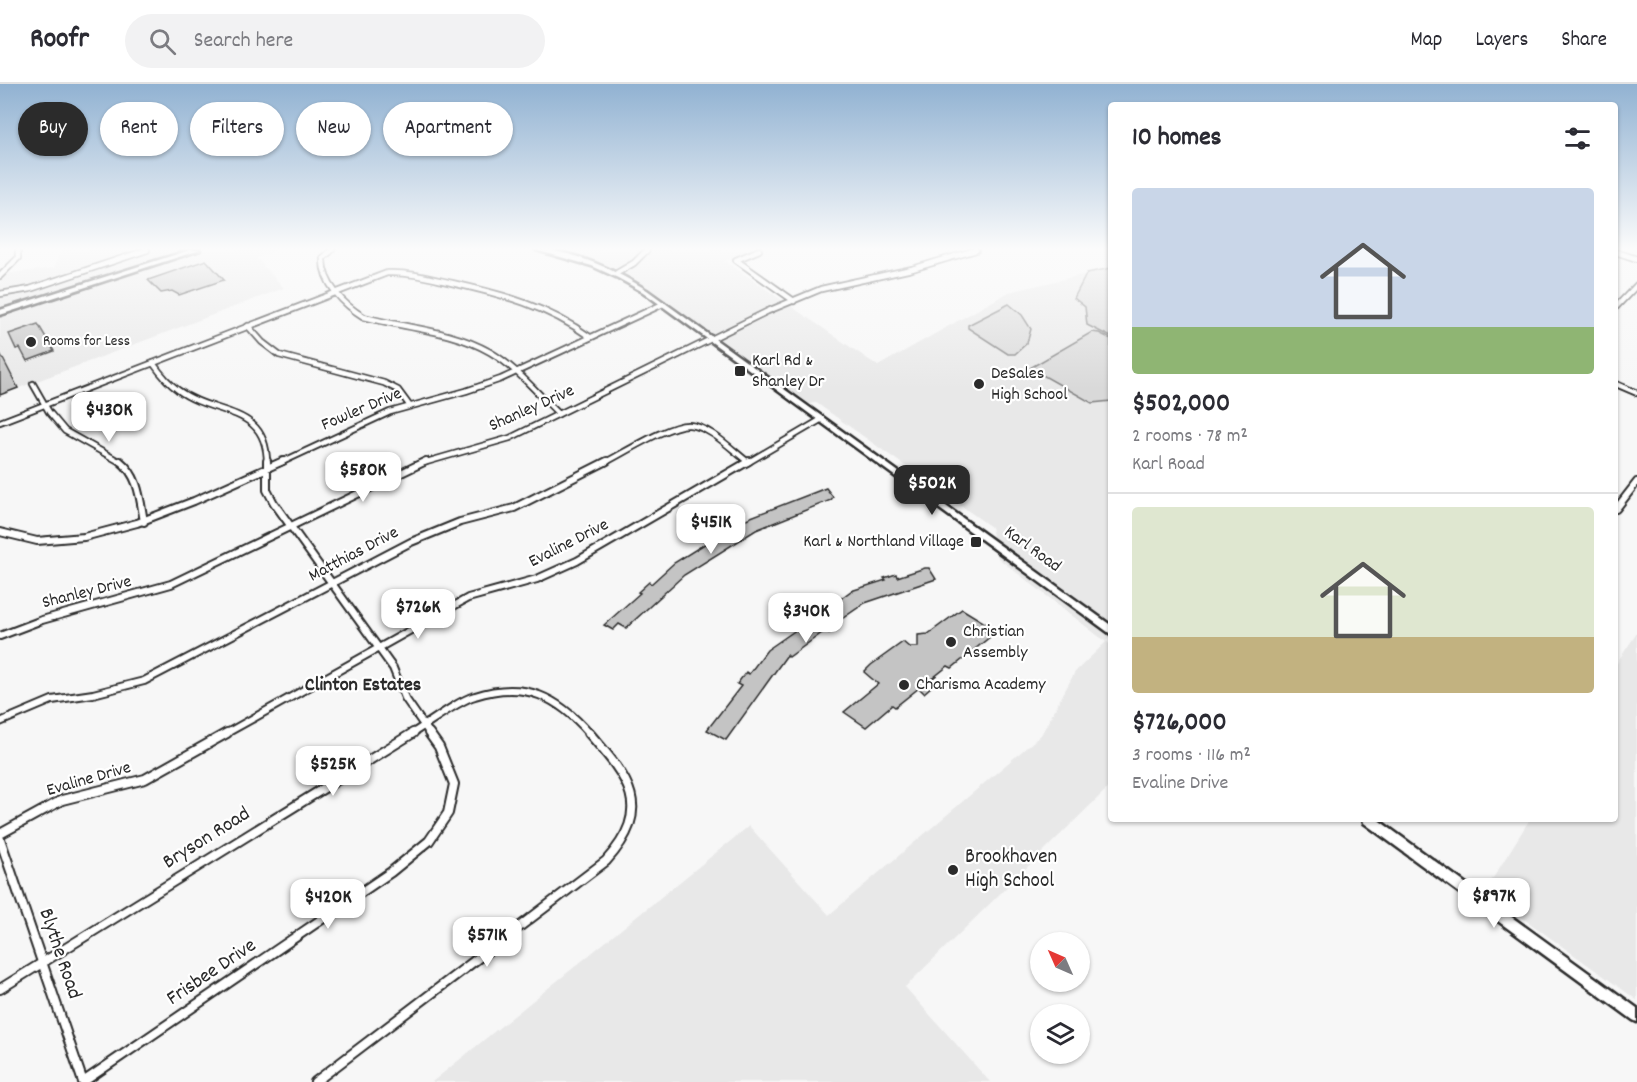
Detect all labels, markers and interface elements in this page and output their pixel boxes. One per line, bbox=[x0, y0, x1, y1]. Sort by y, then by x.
search box bbox=[125, 14, 545, 68]
text: Roofr bbox=[30, 21, 89, 61]
icon: search bbox=[146, 25, 179, 58]
text: Search here bbox=[194, 26, 293, 57]
text: Map bbox=[1411, 26, 1442, 56]
text: Layers bbox=[1475, 26, 1528, 56]
text: Share bbox=[1561, 26, 1607, 56]
chip: Buy bbox=[18, 102, 88, 156]
chip: Rent bbox=[100, 102, 178, 156]
chip: Filters bbox=[190, 102, 284, 156]
chip: New bbox=[296, 102, 371, 156]
chip: Apartment bbox=[383, 102, 513, 156]
text: 10 homes bbox=[1132, 120, 1222, 157]
icon: filters bbox=[1561, 122, 1594, 155]
icon: home bbox=[1309, 227, 1417, 335]
place label: Rooms for Less bbox=[43, 331, 130, 353]
marker: Rooms for Less bbox=[24, 335, 38, 349]
place label: Karl Rd & Shanley Dr bbox=[752, 349, 825, 395]
place label: DeSales High School bbox=[991, 362, 1068, 408]
marker: Karl Rd & Shanley Dr bbox=[733, 364, 747, 378]
marker: DeSales High School bbox=[972, 377, 986, 391]
street label: Shanley Drive bbox=[485, 379, 579, 439]
street label: Fowler Drive bbox=[318, 382, 406, 438]
text: $502,000 bbox=[1132, 386, 1230, 423]
pin: $430K bbox=[67, 392, 151, 443]
text: $430K bbox=[85, 397, 133, 425]
text: 2 rooms · 78 m² bbox=[1132, 423, 1248, 451]
text: Karl Road bbox=[1132, 451, 1205, 479]
pin: $580K bbox=[321, 452, 405, 503]
text: $580K bbox=[339, 457, 387, 485]
pin: $502K bbox=[890, 465, 974, 516]
text: $502K bbox=[908, 470, 956, 498]
pin: $451K bbox=[669, 504, 753, 555]
text: $451K bbox=[690, 509, 732, 537]
street label: Evaline Drive bbox=[525, 513, 613, 575]
street label: Matthias Drive bbox=[305, 521, 403, 589]
street label: Karl Road bbox=[998, 521, 1066, 579]
place label: Karl & Northland Village bbox=[803, 530, 964, 555]
marker: Karl & Northland Village bbox=[969, 535, 983, 549]
icon: home bbox=[1309, 546, 1417, 654]
street label: Shanley Drive bbox=[40, 570, 134, 616]
pin: $726K bbox=[376, 589, 460, 640]
pin: $340K bbox=[764, 593, 848, 644]
text: $726K bbox=[395, 594, 441, 622]
text: $340K bbox=[782, 598, 830, 626]
place label: Christian Assembly bbox=[963, 620, 1028, 666]
marker: Christian Assembly bbox=[944, 635, 958, 649]
district label: Clinton Estates bbox=[305, 672, 421, 700]
place label: Charisma Academy bbox=[916, 673, 1046, 698]
marker: Charisma Academy bbox=[897, 678, 911, 692]
text: $726,000 bbox=[1132, 705, 1227, 742]
text: 3 rooms · 116 m² bbox=[1132, 742, 1251, 770]
pin: $525K bbox=[291, 746, 375, 797]
text: $525K bbox=[310, 751, 356, 779]
street label: Evaline Drive bbox=[44, 756, 134, 804]
text: Evaline Drive bbox=[1132, 770, 1228, 798]
street label: Bryson Road bbox=[157, 800, 257, 878]
place label: Brookhaven High School bbox=[965, 843, 1057, 897]
marker: Brookhaven High School bbox=[946, 863, 960, 877]
pin: $897K bbox=[1452, 878, 1536, 929]
pin: $420K bbox=[286, 879, 370, 930]
text: $897K bbox=[1472, 883, 1516, 911]
text: $420K bbox=[304, 884, 352, 912]
street label: Blythe Road bbox=[29, 905, 89, 1003]
pin: $571K bbox=[445, 917, 529, 968]
text: $571K bbox=[467, 922, 507, 950]
street label: Frisbee Drive bbox=[161, 932, 263, 1014]
north arrow bbox=[1030, 932, 1090, 992]
map controls bbox=[1030, 932, 1090, 1064]
button: layers bbox=[1030, 1004, 1090, 1064]

